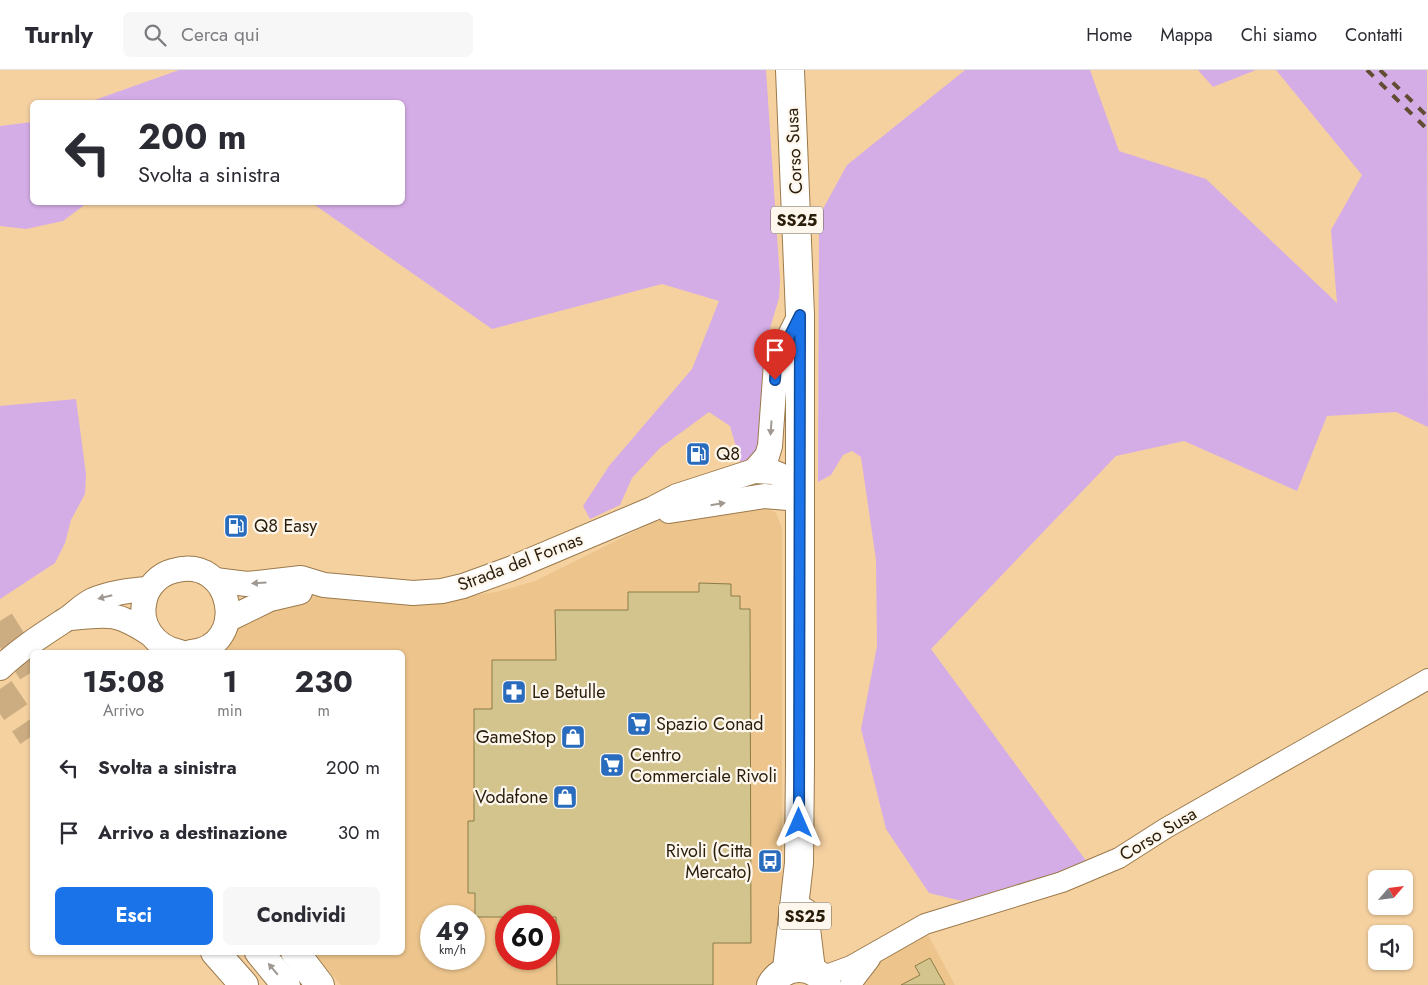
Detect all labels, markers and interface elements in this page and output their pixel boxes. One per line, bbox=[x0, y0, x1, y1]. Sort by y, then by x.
search box bbox=[123, 12, 473, 57]
text: Turnly bbox=[25, 17, 93, 52]
icon: search bbox=[141, 21, 169, 49]
text: Cerca qui bbox=[181, 21, 260, 48]
text: Home bbox=[1086, 22, 1132, 48]
text: Mappa bbox=[1160, 22, 1213, 48]
text: Chi siamo bbox=[1241, 22, 1317, 48]
text: Contatti bbox=[1345, 22, 1403, 48]
street label: Corso Susa bbox=[779, 107, 809, 195]
text: 200 m bbox=[138, 112, 247, 162]
icon: left bbox=[55, 120, 120, 185]
text: Svolta a sinistra bbox=[138, 158, 280, 190]
road number: SS25 bbox=[771, 206, 823, 234]
pin bbox=[754, 329, 796, 380]
icon: arrive bbox=[761, 336, 789, 364]
one-way arrow bbox=[767, 420, 775, 436]
fuel station icon: Q8 bbox=[685, 441, 711, 467]
place label: Q8 bbox=[716, 441, 740, 467]
one-way arrow bbox=[710, 499, 726, 507]
fuel station icon: Q8 Easy bbox=[223, 513, 249, 539]
place label: Q8 Easy bbox=[254, 513, 317, 539]
street label: Strada del Fornas bbox=[454, 526, 586, 598]
one-way arrow bbox=[251, 580, 267, 588]
one-way arrow bbox=[97, 593, 112, 601]
text: 15:08 bbox=[82, 660, 165, 703]
text: 1 bbox=[222, 660, 238, 703]
text: 230 bbox=[295, 660, 353, 703]
pharmacy icon: Le Betulle bbox=[501, 679, 527, 705]
place label: Le Betulle bbox=[532, 679, 605, 705]
text: Arrivo bbox=[103, 699, 144, 722]
text: min bbox=[217, 699, 242, 722]
text: m bbox=[317, 699, 330, 722]
supermarket icon: Spazio Conad bbox=[626, 711, 652, 737]
place label: Spazio Conad bbox=[656, 711, 764, 737]
place label: GameStop bbox=[476, 724, 556, 750]
shop icon: GameStop bbox=[560, 724, 586, 750]
place label: Centro Commerciale Rivoli bbox=[630, 742, 777, 789]
supermarket icon: Centro Commerciale Rivoli bbox=[599, 752, 625, 778]
icon: left bbox=[55, 754, 83, 782]
text: Svolta a sinistra bbox=[98, 754, 237, 781]
text: 200 m bbox=[326, 754, 380, 781]
place label: Vodafone bbox=[475, 784, 548, 810]
shop icon: Vodafone bbox=[552, 784, 578, 810]
position arrow bbox=[772, 796, 824, 848]
street label: Corso Susa bbox=[1114, 801, 1202, 867]
icon: arrive bbox=[55, 819, 83, 847]
text: Arrivo a destinazione bbox=[98, 819, 287, 846]
text: 30 m bbox=[338, 819, 380, 846]
place label: Rivoli (Citta Mercato) bbox=[666, 838, 752, 885]
bus stop icon: Rivoli (Citta Mercato) bbox=[757, 848, 783, 874]
north arrow bbox=[1368, 870, 1412, 915]
map controls bbox=[1368, 870, 1413, 970]
button: Esci bbox=[55, 887, 213, 945]
button: Condividi bbox=[223, 887, 380, 945]
road number: SS25 bbox=[779, 902, 831, 929]
speed limit sign: 60 bbox=[495, 905, 560, 970]
text: 49 bbox=[435, 913, 470, 949]
button: sound bbox=[1368, 925, 1413, 970]
text: km/h bbox=[439, 941, 466, 959]
one-way arrow bbox=[267, 963, 278, 976]

